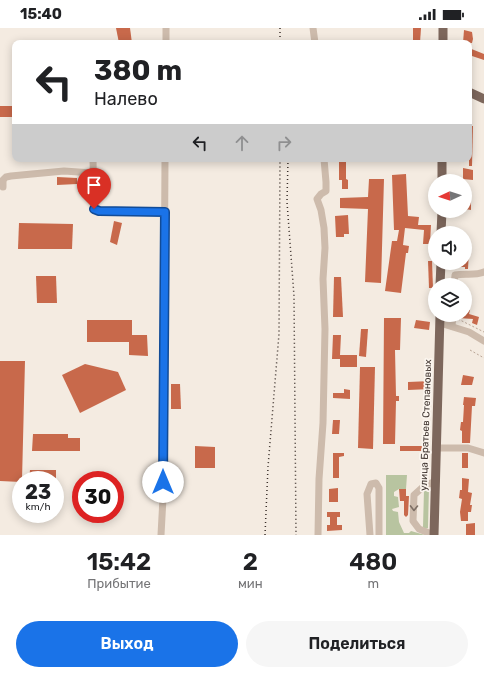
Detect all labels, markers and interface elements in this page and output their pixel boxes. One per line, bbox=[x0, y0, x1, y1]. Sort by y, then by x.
text: 15:40 bbox=[20, 5, 62, 23]
text: 380 m bbox=[94, 54, 182, 87]
icon: left bbox=[28, 56, 80, 108]
text: Налево bbox=[94, 88, 158, 110]
icon: left bbox=[189, 132, 211, 154]
icon: ahead bbox=[231, 132, 253, 154]
icon: right bbox=[273, 132, 295, 154]
pin bbox=[77, 168, 111, 209]
icon: arrive bbox=[83, 174, 105, 196]
north arrow bbox=[428, 174, 472, 218]
map controls bbox=[428, 174, 472, 322]
button: sound bbox=[428, 226, 472, 270]
button: layers bbox=[428, 278, 472, 322]
street label: улица Братьев Степановых bbox=[418, 358, 434, 491]
position arrow bbox=[142, 461, 184, 503]
speed limit sign: 30 bbox=[72, 471, 124, 523]
text: 23 bbox=[25, 480, 51, 504]
text: km/h bbox=[26, 501, 50, 513]
one-way arrow bbox=[410, 505, 418, 511]
text: 15:42 bbox=[87, 548, 151, 576]
text: 2 bbox=[243, 548, 258, 576]
text: 480 bbox=[349, 548, 397, 576]
text: Прибытие bbox=[87, 576, 151, 591]
text: мин bbox=[238, 576, 263, 591]
text: m bbox=[368, 576, 379, 591]
button: Выход bbox=[16, 621, 238, 667]
button: Поделиться bbox=[246, 621, 468, 667]

